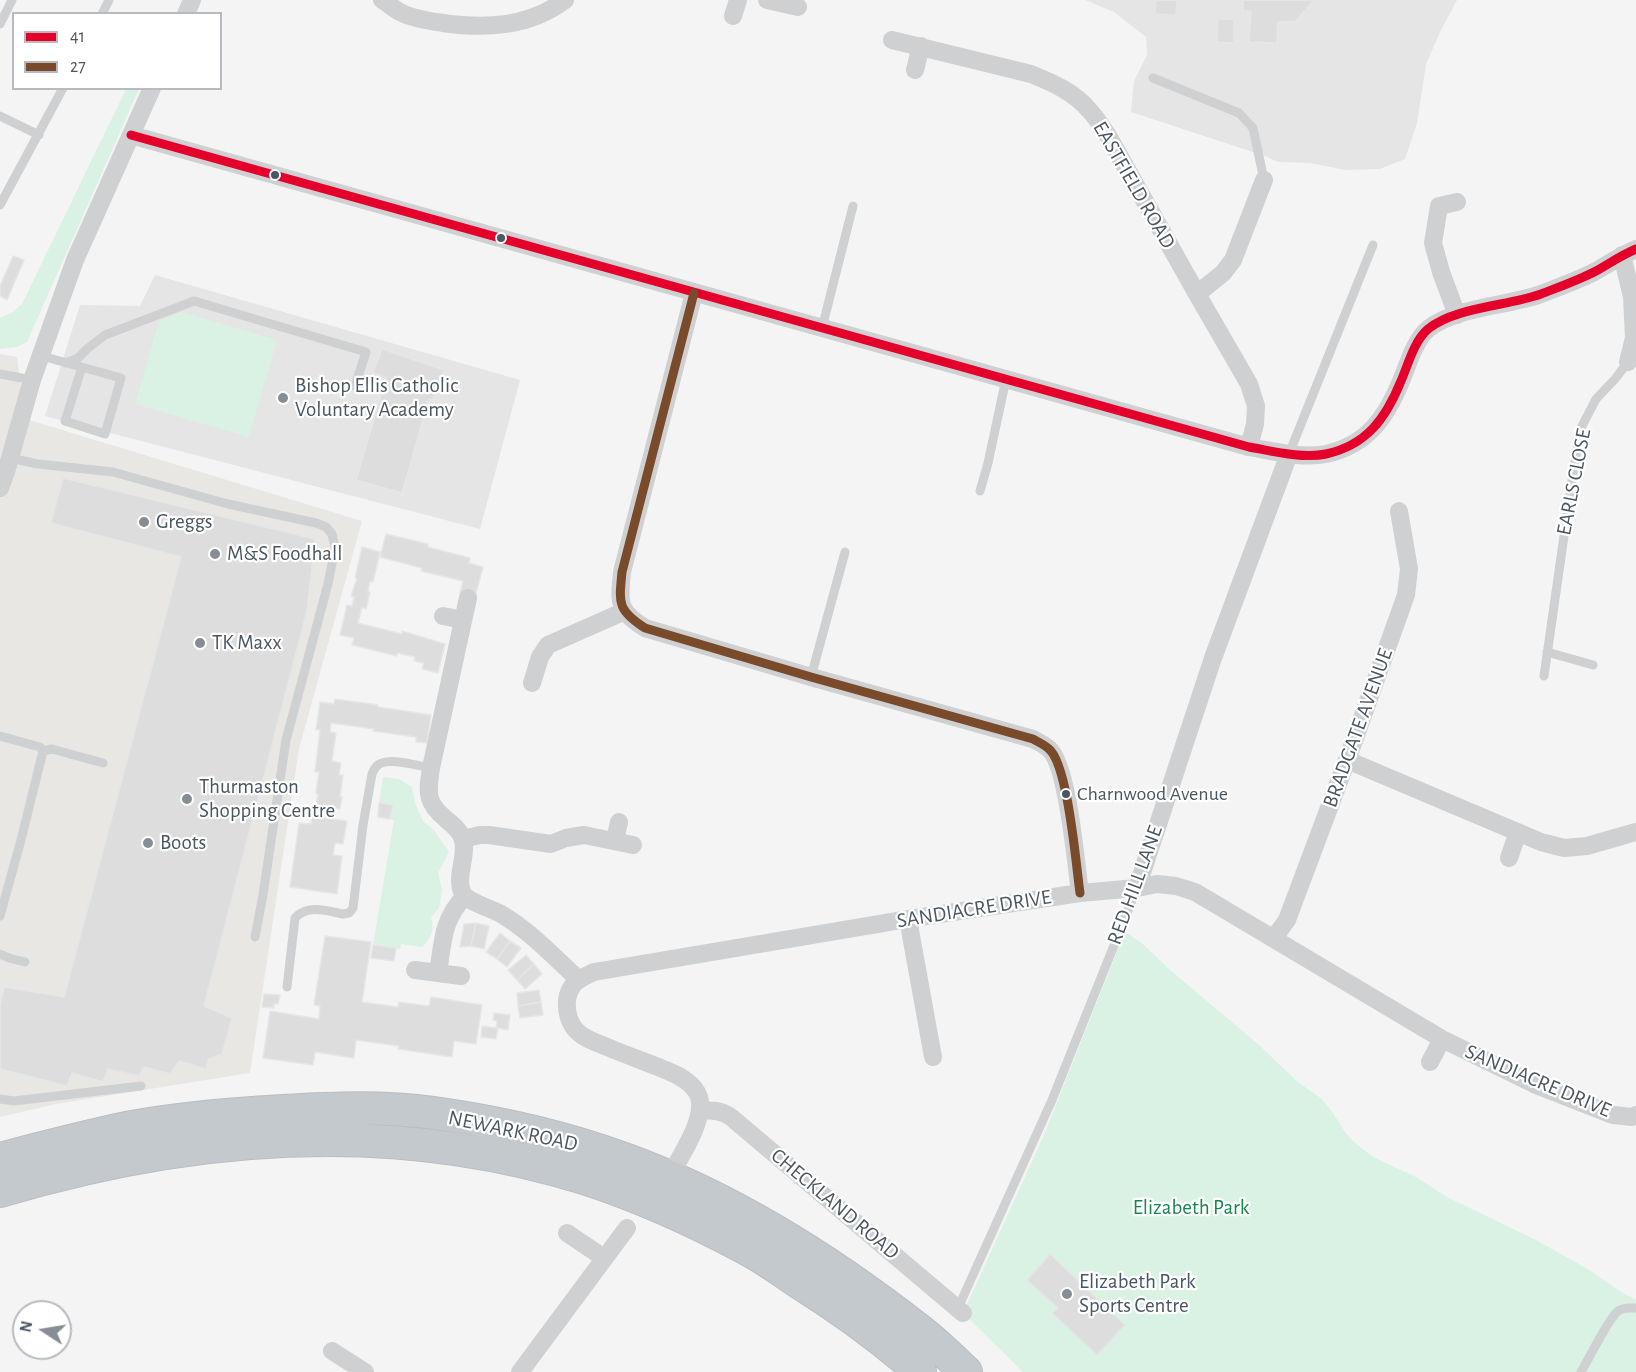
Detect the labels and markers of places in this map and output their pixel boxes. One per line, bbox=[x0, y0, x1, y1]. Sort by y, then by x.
unlabelled marker bbox=[269, 169, 281, 181]
unlabelled marker bbox=[495, 232, 507, 244]
place label: Bishop Ellis Catholic Voluntary Academy bbox=[295, 373, 458, 423]
marker: Bishop Ellis Catholic Voluntary Academy bbox=[276, 391, 290, 405]
place label: Greggs bbox=[156, 509, 213, 535]
marker: Greggs bbox=[137, 515, 151, 529]
place label: M&S Foodhall bbox=[227, 541, 342, 567]
marker: M&S Foodhall bbox=[208, 547, 222, 561]
place label: TK Maxx bbox=[212, 630, 282, 656]
marker: TK Maxx bbox=[193, 636, 207, 650]
place label: Thurmaston Shopping Centre bbox=[199, 774, 335, 824]
place label: Charnwood Avenue bbox=[1077, 782, 1228, 806]
marker: Charnwood Avenue bbox=[1060, 788, 1072, 800]
marker: Thurmaston Shopping Centre bbox=[180, 792, 194, 806]
place label: Boots bbox=[160, 830, 206, 856]
marker: Boots bbox=[141, 836, 155, 850]
place label: Elizabeth Park Sports Centre bbox=[1079, 1269, 1196, 1319]
marker: Elizabeth Park Sports Centre bbox=[1060, 1287, 1074, 1301]

